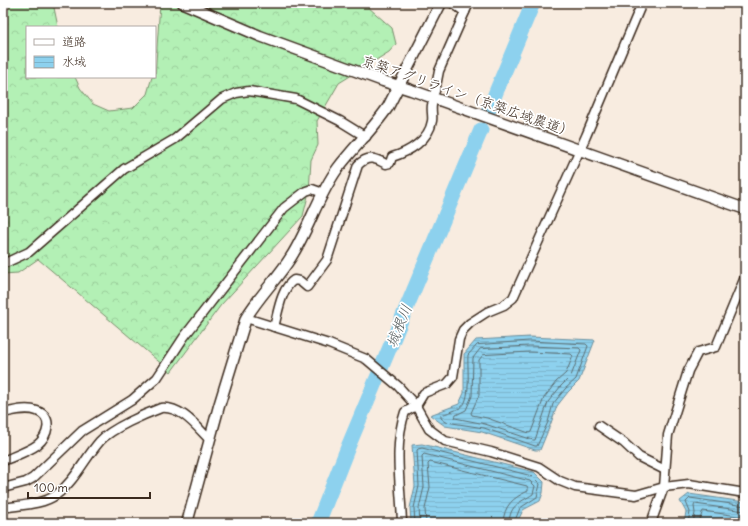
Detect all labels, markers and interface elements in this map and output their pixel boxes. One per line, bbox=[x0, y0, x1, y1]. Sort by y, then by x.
legend bbox=[26, 26, 156, 78]
text: 道路 bbox=[62, 34, 86, 49]
street label: 京築アグリライン（京築広域農道） bbox=[360, 51, 576, 141]
text: 水域 bbox=[62, 54, 86, 69]
water label: 城根川 bbox=[381, 301, 416, 350]
scale bar bbox=[28, 474, 150, 500]
text: 100 m bbox=[34, 480, 68, 495]

